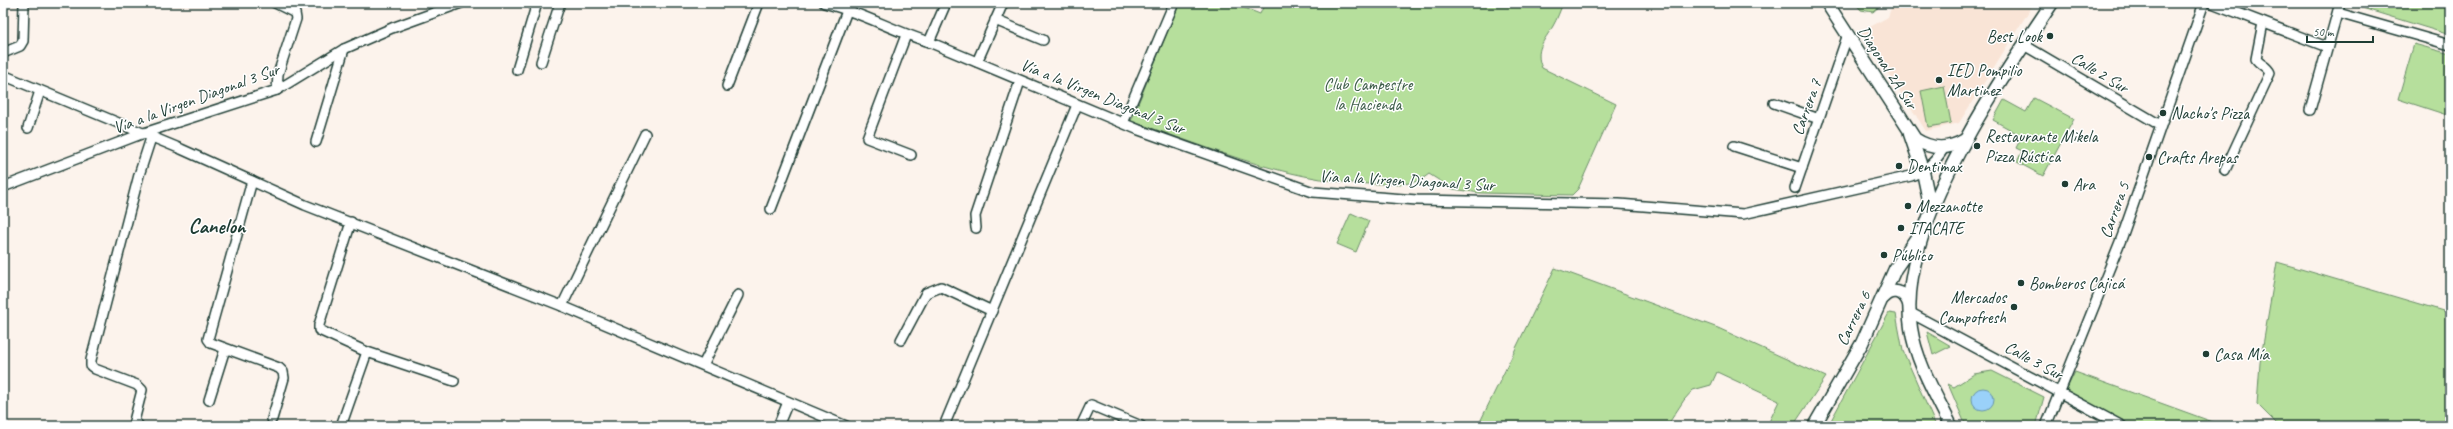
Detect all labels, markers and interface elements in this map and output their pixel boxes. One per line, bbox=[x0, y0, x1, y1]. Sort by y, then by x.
scale bar bbox=[2307, 18, 2373, 44]
street label: Diagonal 2A Sur bbox=[1853, 22, 1923, 114]
text: 50 m bbox=[2313, 24, 2335, 40]
place label: Best Look bbox=[1987, 26, 2044, 47]
marker: Best Look bbox=[2045, 31, 2055, 41]
street label: Calle 2 Sur bbox=[2067, 47, 2134, 99]
street label: Vía a la Virgen Diagonal 3 Sur bbox=[1018, 54, 1190, 140]
street label: Vía a la Virgen Diagonal 3 Sur bbox=[110, 58, 284, 138]
place label: IED Pompilio Martinez bbox=[1947, 60, 2023, 101]
park label: Club Campestre la Hacienda bbox=[1324, 74, 1414, 115]
street label: Carrera 7 bbox=[1787, 75, 1827, 138]
marker: IED Pompilio Martinez bbox=[1934, 75, 1944, 85]
place label: Nacho's Pizza bbox=[2171, 103, 2250, 124]
marker: Nacho's Pizza bbox=[2158, 108, 2168, 118]
place label: Restaurante Mikela Pizza Rústica bbox=[1985, 126, 2099, 167]
marker: Restaurante Mikela Pizza Rústica bbox=[1972, 141, 1982, 151]
place label: Crafts Arepas bbox=[2157, 147, 2239, 168]
marker: Crafts Arepas bbox=[2144, 152, 2154, 162]
place label: Dentimax bbox=[1907, 156, 1962, 177]
marker: Dentimax bbox=[1894, 161, 1904, 171]
street label: Vía a la Virgen Diagonal 3 Sur bbox=[1319, 165, 1497, 196]
place label: Ara bbox=[2073, 174, 2096, 195]
street label: Carrera 5 bbox=[2095, 178, 2135, 241]
marker: Ara bbox=[2060, 179, 2070, 189]
place label: Mezzanotte bbox=[1916, 196, 1983, 217]
marker: Mezzanotte bbox=[1903, 201, 1913, 211]
district label: Canelon bbox=[188, 213, 247, 239]
place label: ITACATE bbox=[1909, 218, 1966, 239]
marker: ITACATE bbox=[1896, 223, 1906, 233]
place label: Público bbox=[1892, 245, 1934, 266]
marker: Público bbox=[1879, 250, 1889, 260]
place label: Bomberos Cajicá bbox=[2029, 273, 2126, 294]
marker: Bomberos Cajicá bbox=[2016, 278, 2026, 288]
street label: Carrera 6 bbox=[1831, 286, 1876, 349]
place label: Mercados Campofresh bbox=[1938, 287, 2008, 328]
marker: Mercados Campofresh bbox=[2009, 302, 2019, 312]
street label: Calle 3 Sur bbox=[2001, 336, 2068, 385]
place label: Casa Mía bbox=[2214, 344, 2271, 365]
marker: Casa Mía bbox=[2201, 349, 2211, 359]

